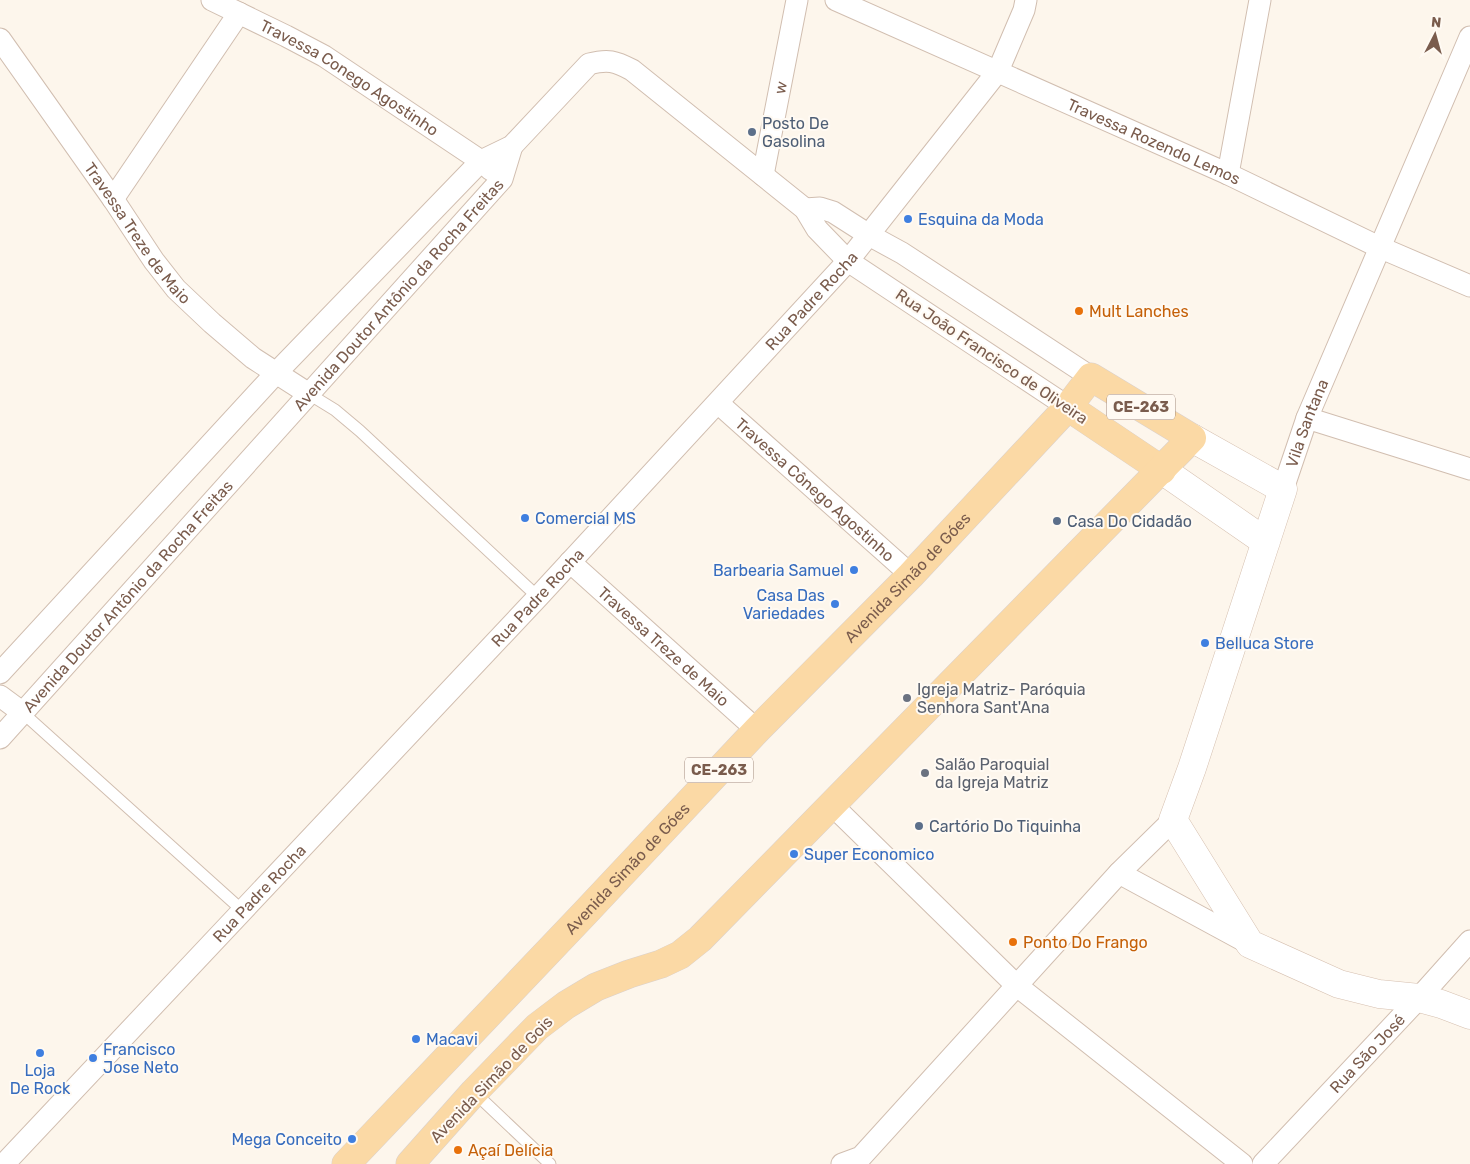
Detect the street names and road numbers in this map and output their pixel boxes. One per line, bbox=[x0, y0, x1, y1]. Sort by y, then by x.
street label: Travessa Conego Agostinho bbox=[257, 16, 442, 140]
street label: w bbox=[770, 79, 791, 96]
street label: Travessa Rozendo Lemos bbox=[1064, 95, 1244, 189]
street label: Travessa Treze de Maio bbox=[80, 159, 195, 308]
street label: Avenida Doutor Antônio da Rocha Freitas bbox=[290, 175, 508, 415]
street label: Rua Padre Rocha bbox=[762, 248, 862, 354]
street label: Rua João Francisco de Oliveira bbox=[892, 285, 1091, 428]
street label: Vila Santana bbox=[1282, 376, 1333, 470]
road number: CE-263 bbox=[1107, 394, 1175, 420]
street label: Travessa Cônego Agostinho bbox=[731, 414, 898, 566]
street label: Avenida Doutor Antônio da Rocha Freitas bbox=[19, 476, 237, 716]
street label: Avenida Simão de Góes bbox=[841, 509, 975, 647]
street label: Rua Padre Rocha bbox=[487, 545, 588, 651]
street label: Travessa Treze de Maio bbox=[594, 583, 733, 710]
road number: CE-263 bbox=[685, 758, 753, 782]
street label: Avenida Simão de Góes bbox=[561, 799, 694, 938]
street label: Rua Padre Rocha bbox=[209, 841, 310, 946]
street label: Rua São José bbox=[1326, 1010, 1409, 1097]
street label: Avenida Simão de Gois bbox=[426, 1012, 557, 1146]

